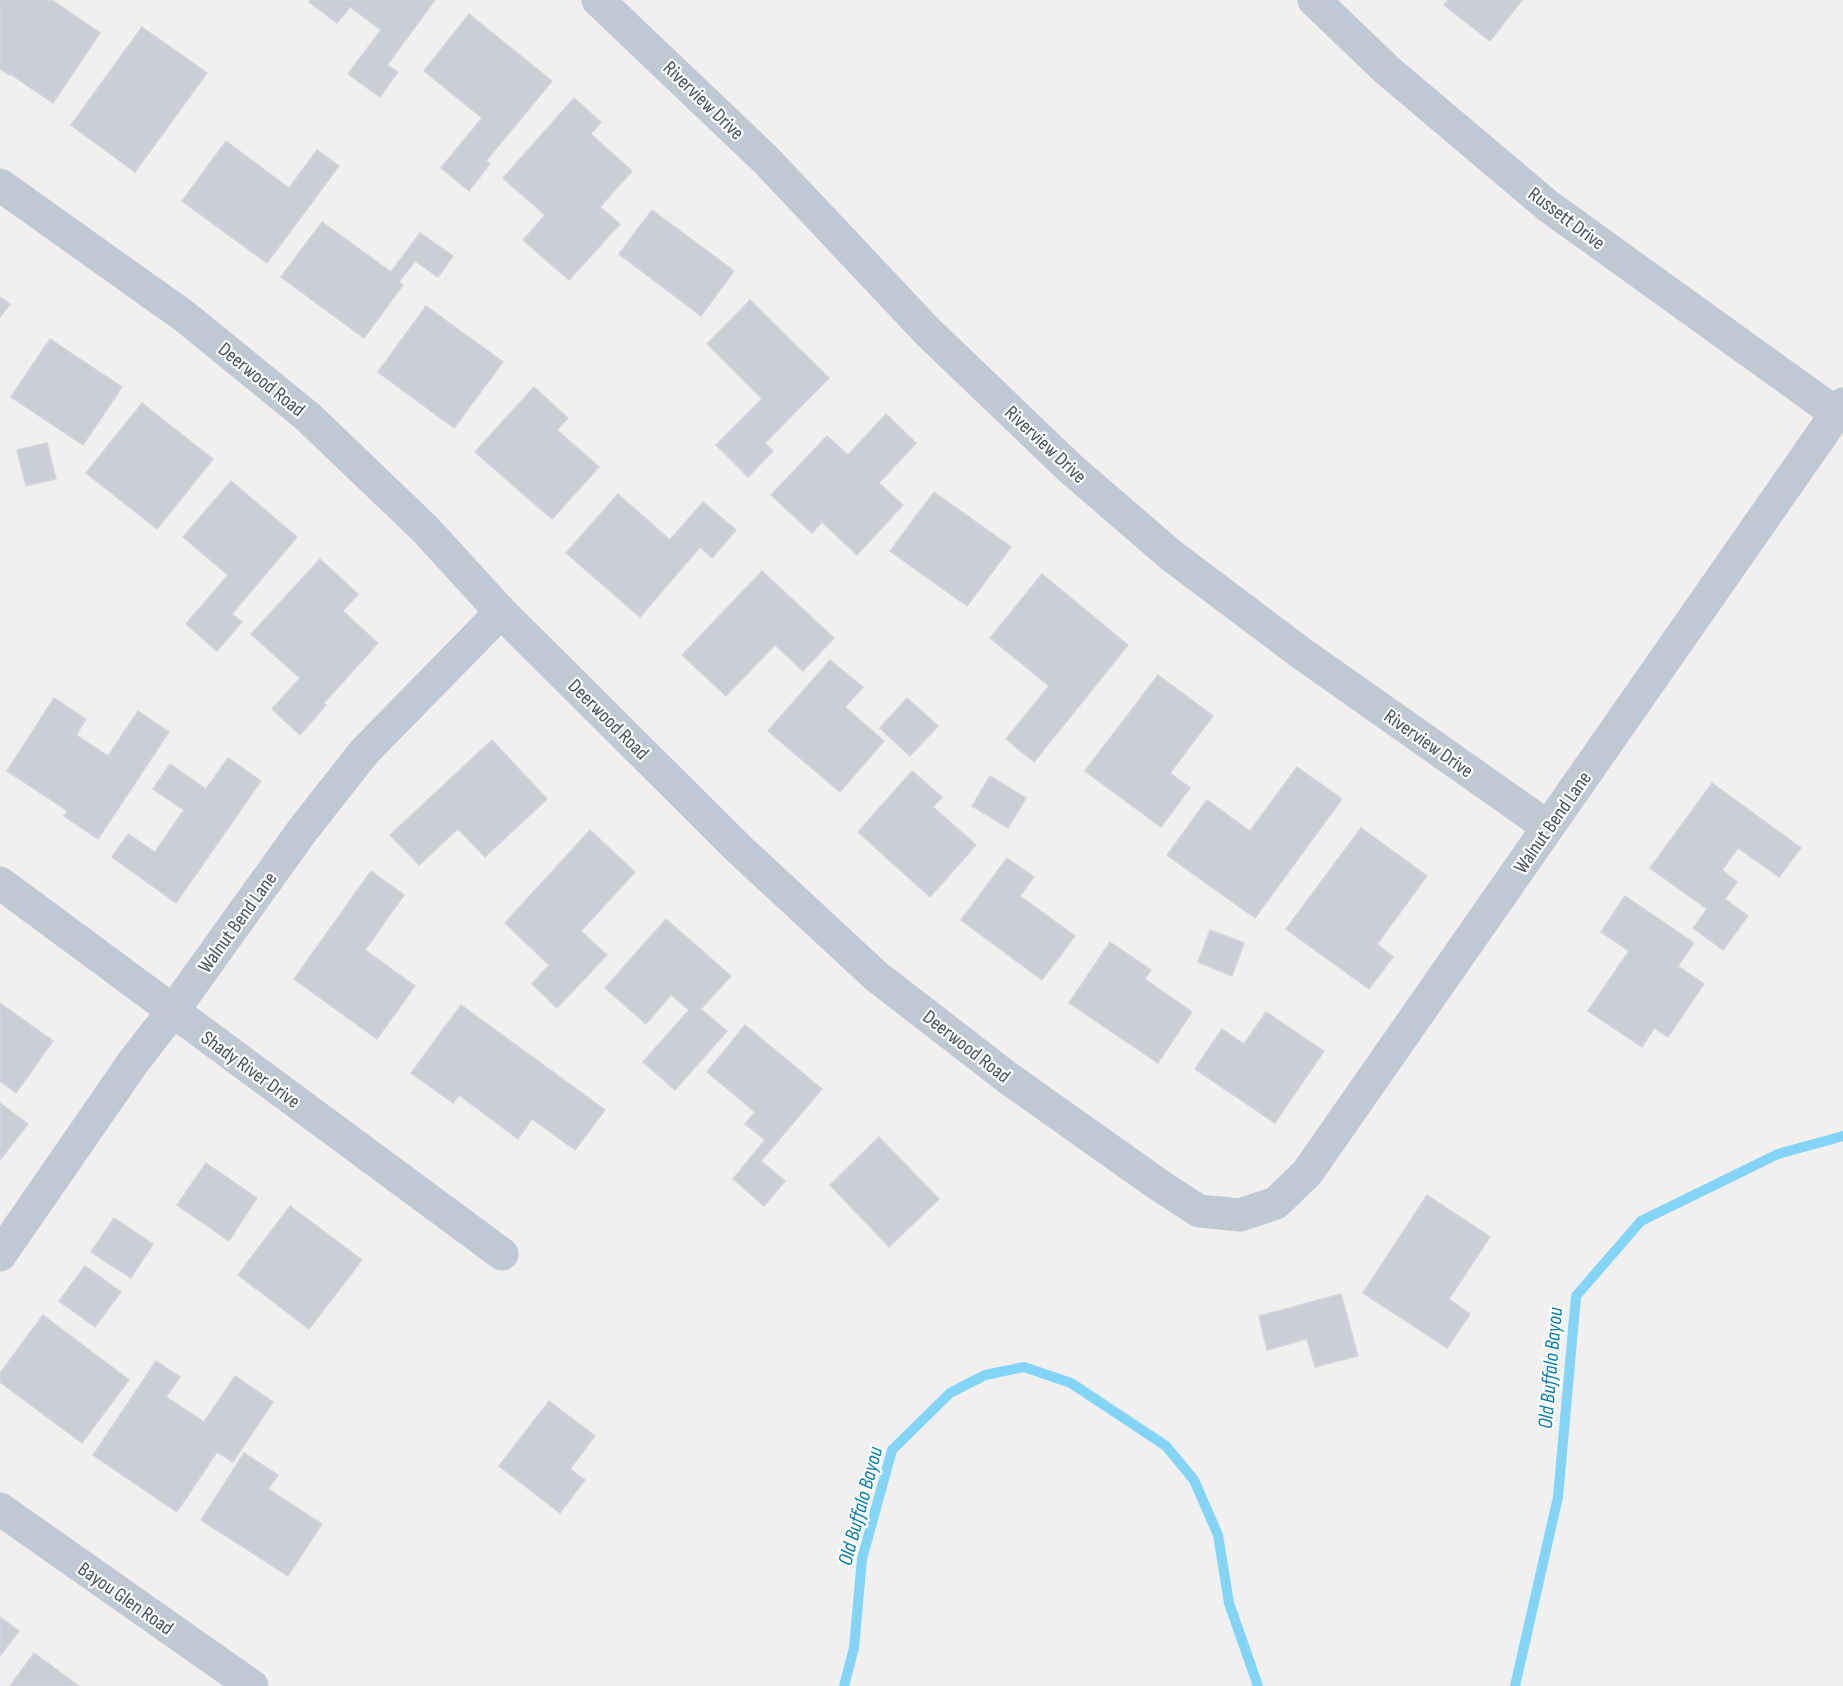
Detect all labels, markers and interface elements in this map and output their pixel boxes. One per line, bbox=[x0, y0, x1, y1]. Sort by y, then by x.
street label: Riverview Drive bbox=[658, 56, 749, 145]
street label: Russett Drive bbox=[1523, 182, 1610, 255]
street label: Deerwood Road bbox=[213, 338, 310, 422]
street label: Riverview Drive bbox=[999, 401, 1091, 489]
street label: Deerwood Road bbox=[563, 674, 654, 765]
street label: Riverview Drive bbox=[1379, 704, 1478, 783]
street label: Walnut Bend Lane bbox=[1509, 767, 1597, 878]
street label: Walnut Bend Lane bbox=[193, 867, 282, 978]
street label: Deerwood Road bbox=[918, 1005, 1015, 1088]
street label: Shady River Drive bbox=[196, 1026, 305, 1114]
water label: Old Buffalo Bayou bbox=[1533, 1306, 1568, 1430]
water label: Old Buffalo Bayou bbox=[833, 1444, 888, 1568]
street label: Bayou Glen Road bbox=[73, 1557, 178, 1640]

